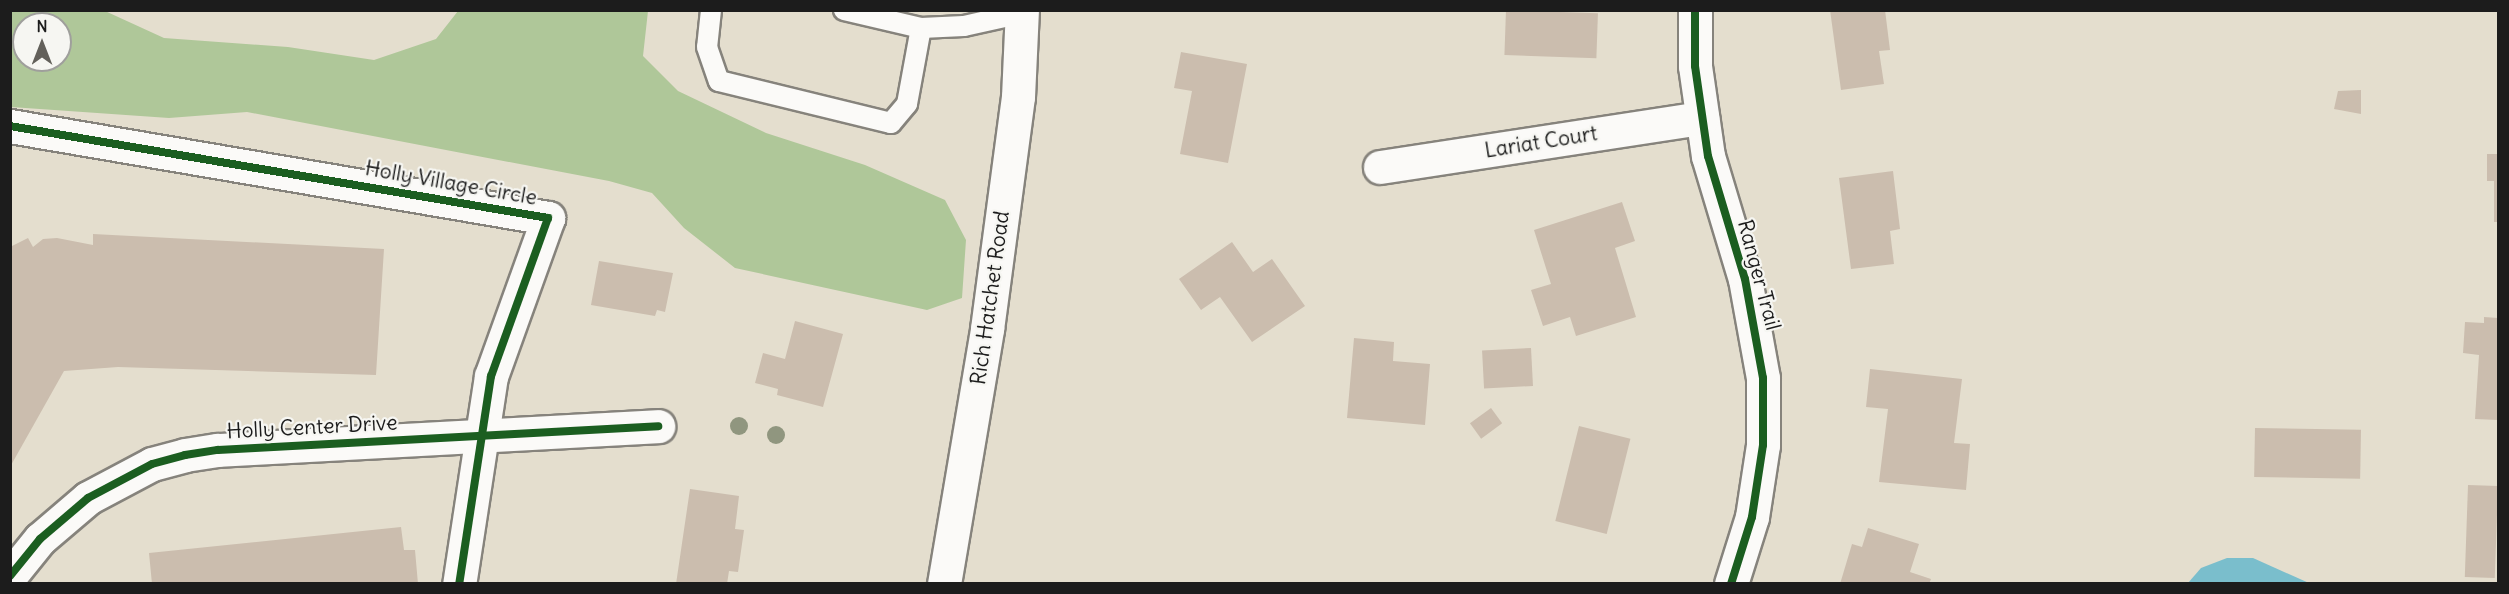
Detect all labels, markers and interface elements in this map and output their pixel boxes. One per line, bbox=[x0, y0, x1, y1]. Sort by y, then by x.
north arrow bbox=[12, 12, 72, 72]
text: N bbox=[36, 16, 48, 36]
street label: Lariat Court bbox=[1483, 121, 1599, 163]
street label: Holly Village Circle bbox=[363, 155, 539, 211]
street label: Rich Hatchet Road bbox=[965, 209, 1015, 387]
street label: Ranger Trail bbox=[1732, 217, 1786, 333]
street label: Holly Center Drive bbox=[226, 410, 398, 444]

